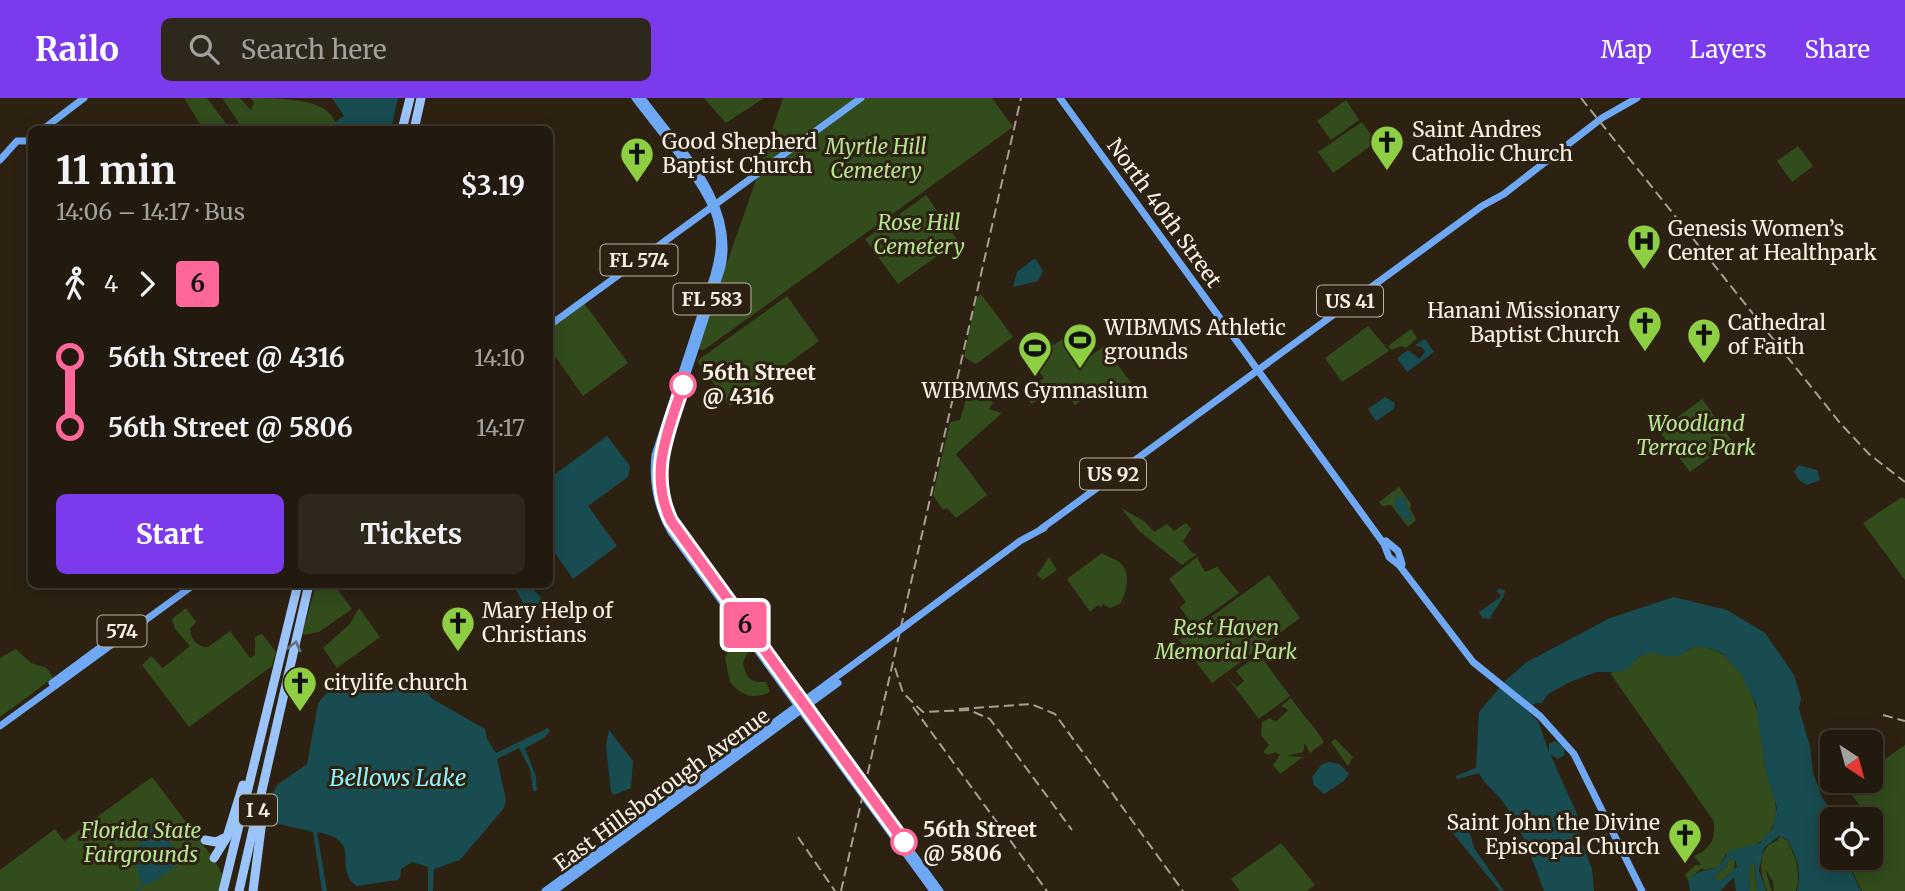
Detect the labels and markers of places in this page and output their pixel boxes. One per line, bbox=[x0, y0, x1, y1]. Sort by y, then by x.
place label: Saint Andres Catholic Church bbox=[1412, 116, 1573, 167]
church icon: Saint Andres Catholic Church bbox=[1368, 123, 1406, 172]
place label: Good Shepherd Baptist Church bbox=[662, 128, 817, 179]
church icon: Good Shepherd Baptist Church bbox=[618, 135, 656, 184]
place label: Genesis Women’s Center at Healthpark bbox=[1668, 215, 1877, 266]
hospital icon: Genesis Women’s Center at Healthpark bbox=[1625, 222, 1663, 271]
place label: Hanani Missionary Baptist Church bbox=[1427, 297, 1621, 348]
church icon: Hanani Missionary Baptist Church bbox=[1626, 304, 1664, 353]
place label: Cathedral of Faith bbox=[1728, 309, 1826, 360]
place label: WIBMMS Athletic grounds bbox=[1103, 314, 1286, 365]
church icon: Cathedral of Faith bbox=[1685, 316, 1723, 365]
sports icon: WIBMMS Athletic grounds bbox=[1061, 321, 1099, 370]
sports icon: WIBMMS Gymnasium bbox=[1016, 329, 1054, 378]
place label: 56th Street @ 4316 bbox=[702, 359, 817, 410]
marker: 56th Street @ 4316 bbox=[670, 372, 696, 398]
place label: WIBMMS Gymnasium bbox=[921, 377, 1148, 404]
place label: Mary Help of Christians bbox=[482, 597, 614, 648]
church icon: Mary Help of Christians bbox=[439, 604, 477, 653]
church icon: citylife church bbox=[281, 664, 319, 713]
place label: citylife church bbox=[324, 669, 468, 696]
place label: Saint John the Divine Episcopal Church bbox=[1447, 809, 1660, 860]
place label: 56th Street @ 5806 bbox=[923, 816, 1038, 867]
church icon: Saint John the Divine Episcopal Church bbox=[1666, 816, 1704, 865]
marker: 56th Street @ 5806 bbox=[891, 829, 917, 855]

